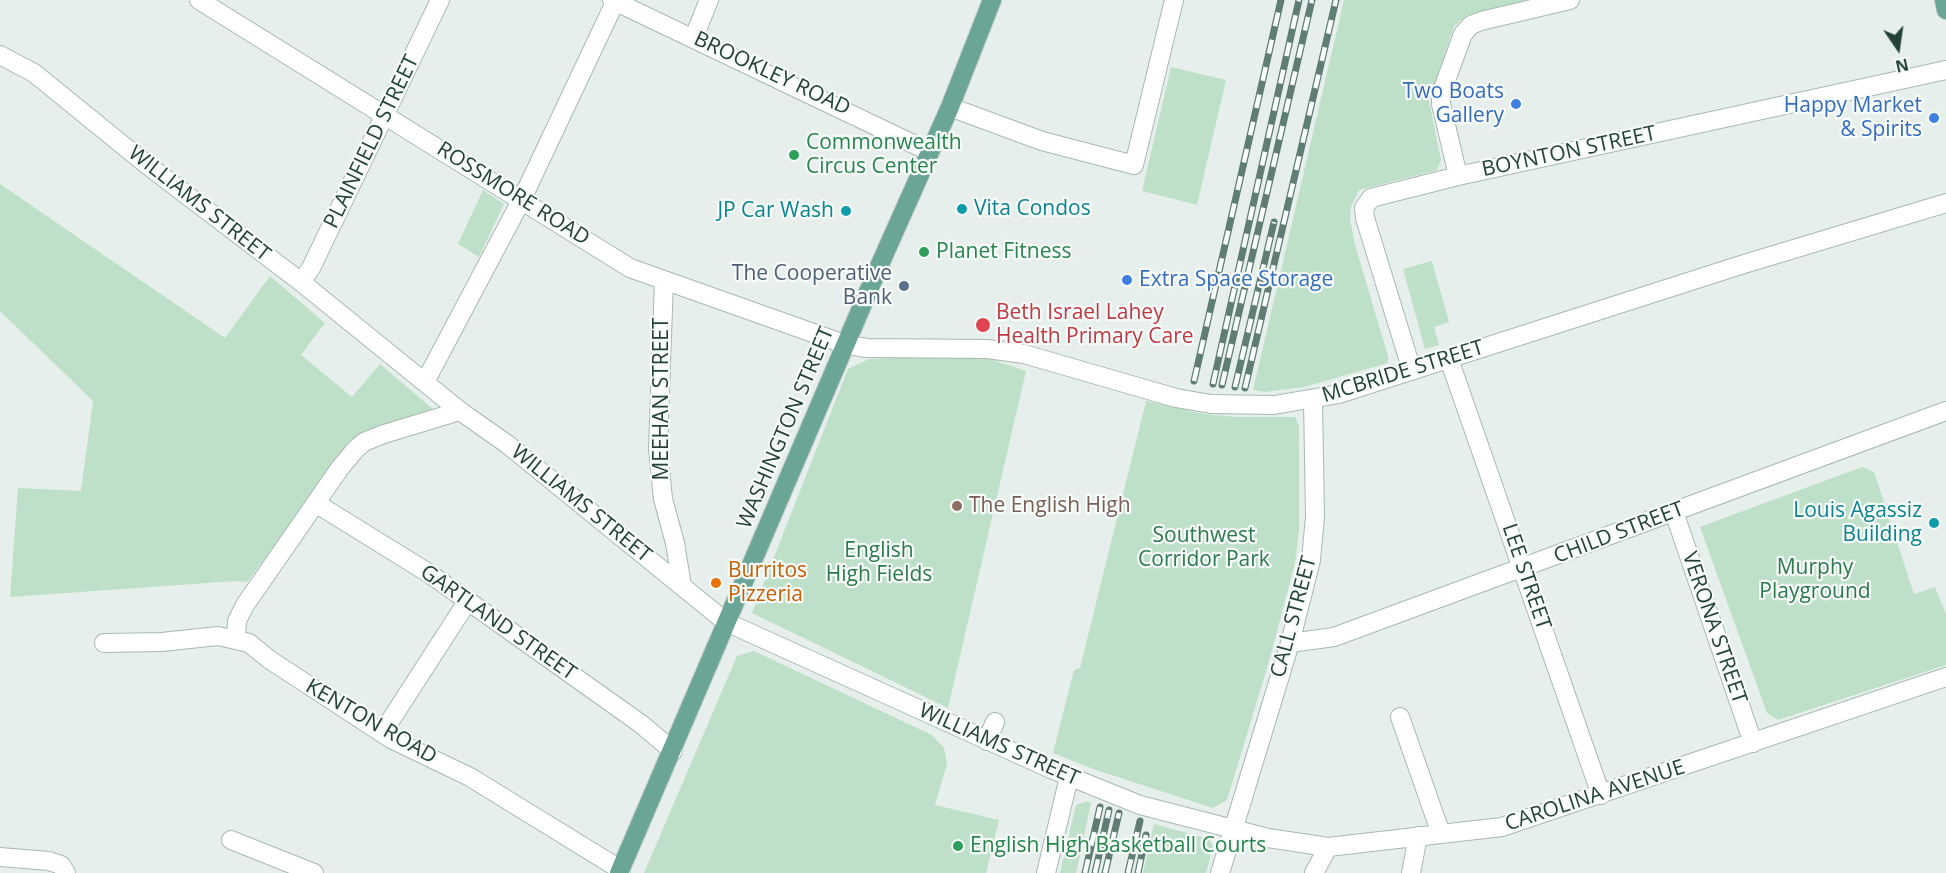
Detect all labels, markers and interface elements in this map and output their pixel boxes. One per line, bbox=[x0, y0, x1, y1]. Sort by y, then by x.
north arrow bbox=[1868, 18, 1928, 78]
street label: BROOKLEY ROAD bbox=[690, 27, 854, 121]
street label: PLAINFIELD STREET bbox=[319, 51, 425, 233]
text: N bbox=[1893, 53, 1911, 78]
place label: Two Boats Gallery bbox=[1403, 79, 1504, 129]
place label: Happy Market & Spirits bbox=[1784, 93, 1922, 143]
marker: Two Boats Gallery bbox=[1509, 97, 1523, 111]
marker: Happy Market & Spirits bbox=[1927, 111, 1941, 125]
street label: BOYNTON STREET bbox=[1480, 121, 1658, 183]
place label: Commonwealth Circus Center bbox=[806, 130, 962, 180]
street label: ROSSMORE ROAD bbox=[432, 137, 594, 251]
street label: WILLIAMS STREET bbox=[123, 141, 275, 267]
marker: Commonwealth Circus Center bbox=[787, 148, 801, 162]
place label: Vita Condos bbox=[974, 196, 1091, 222]
place label: JP Car Wash bbox=[717, 198, 834, 224]
marker: Vita Condos bbox=[955, 202, 969, 216]
marker: JP Car Wash bbox=[839, 204, 853, 218]
place label: Planet Fitness bbox=[936, 239, 1072, 265]
marker: Planet Fitness bbox=[917, 245, 931, 259]
place label: The Cooperative Bank bbox=[732, 261, 892, 311]
place label: Extra Space Storage bbox=[1139, 267, 1333, 293]
marker: Extra Space Storage bbox=[1120, 273, 1134, 287]
marker: The Cooperative Bank bbox=[897, 279, 911, 293]
place label: Beth Israel Lahey Health Primary Care bbox=[996, 300, 1194, 350]
marker: Beth Israel Lahey Health Primary Care bbox=[974, 316, 992, 334]
street label: MEEHAN STREET bbox=[649, 317, 675, 481]
street label: WASHINGTON STREET bbox=[732, 323, 840, 533]
street label: MCBRIDE STREET bbox=[1319, 335, 1487, 409]
street label: WILLIAMS STREET bbox=[506, 440, 656, 568]
place label: The English High bbox=[969, 493, 1131, 519]
street label: CHILD STREET bbox=[1550, 497, 1688, 569]
place label: Louis Agassiz Building bbox=[1793, 498, 1922, 548]
marker: The English High bbox=[950, 499, 964, 513]
marker: Louis Agassiz Building bbox=[1927, 516, 1941, 530]
street label: LEE STREET bbox=[1496, 521, 1556, 633]
park label: Southwest Corridor Park bbox=[1138, 523, 1270, 573]
park label: English High Fields bbox=[826, 538, 932, 588]
street label: VERONA STREET bbox=[1676, 549, 1752, 707]
street label: CALL STREET bbox=[1266, 553, 1322, 681]
park label: Murphy Playground bbox=[1759, 555, 1871, 605]
place label: Burritos Pizzeria bbox=[728, 558, 807, 608]
street label: GARTLAND STREET bbox=[415, 560, 581, 686]
marker: Burritos Pizzeria bbox=[709, 576, 723, 590]
street label: KENTON ROAD bbox=[301, 674, 441, 770]
street label: WILLIAMS STREET bbox=[915, 698, 1083, 792]
street label: CAROLINA AVENUE bbox=[1502, 755, 1688, 837]
place label: English High Basketball Courts bbox=[970, 833, 1266, 859]
marker: English High Basketball Courts bbox=[951, 839, 965, 853]

